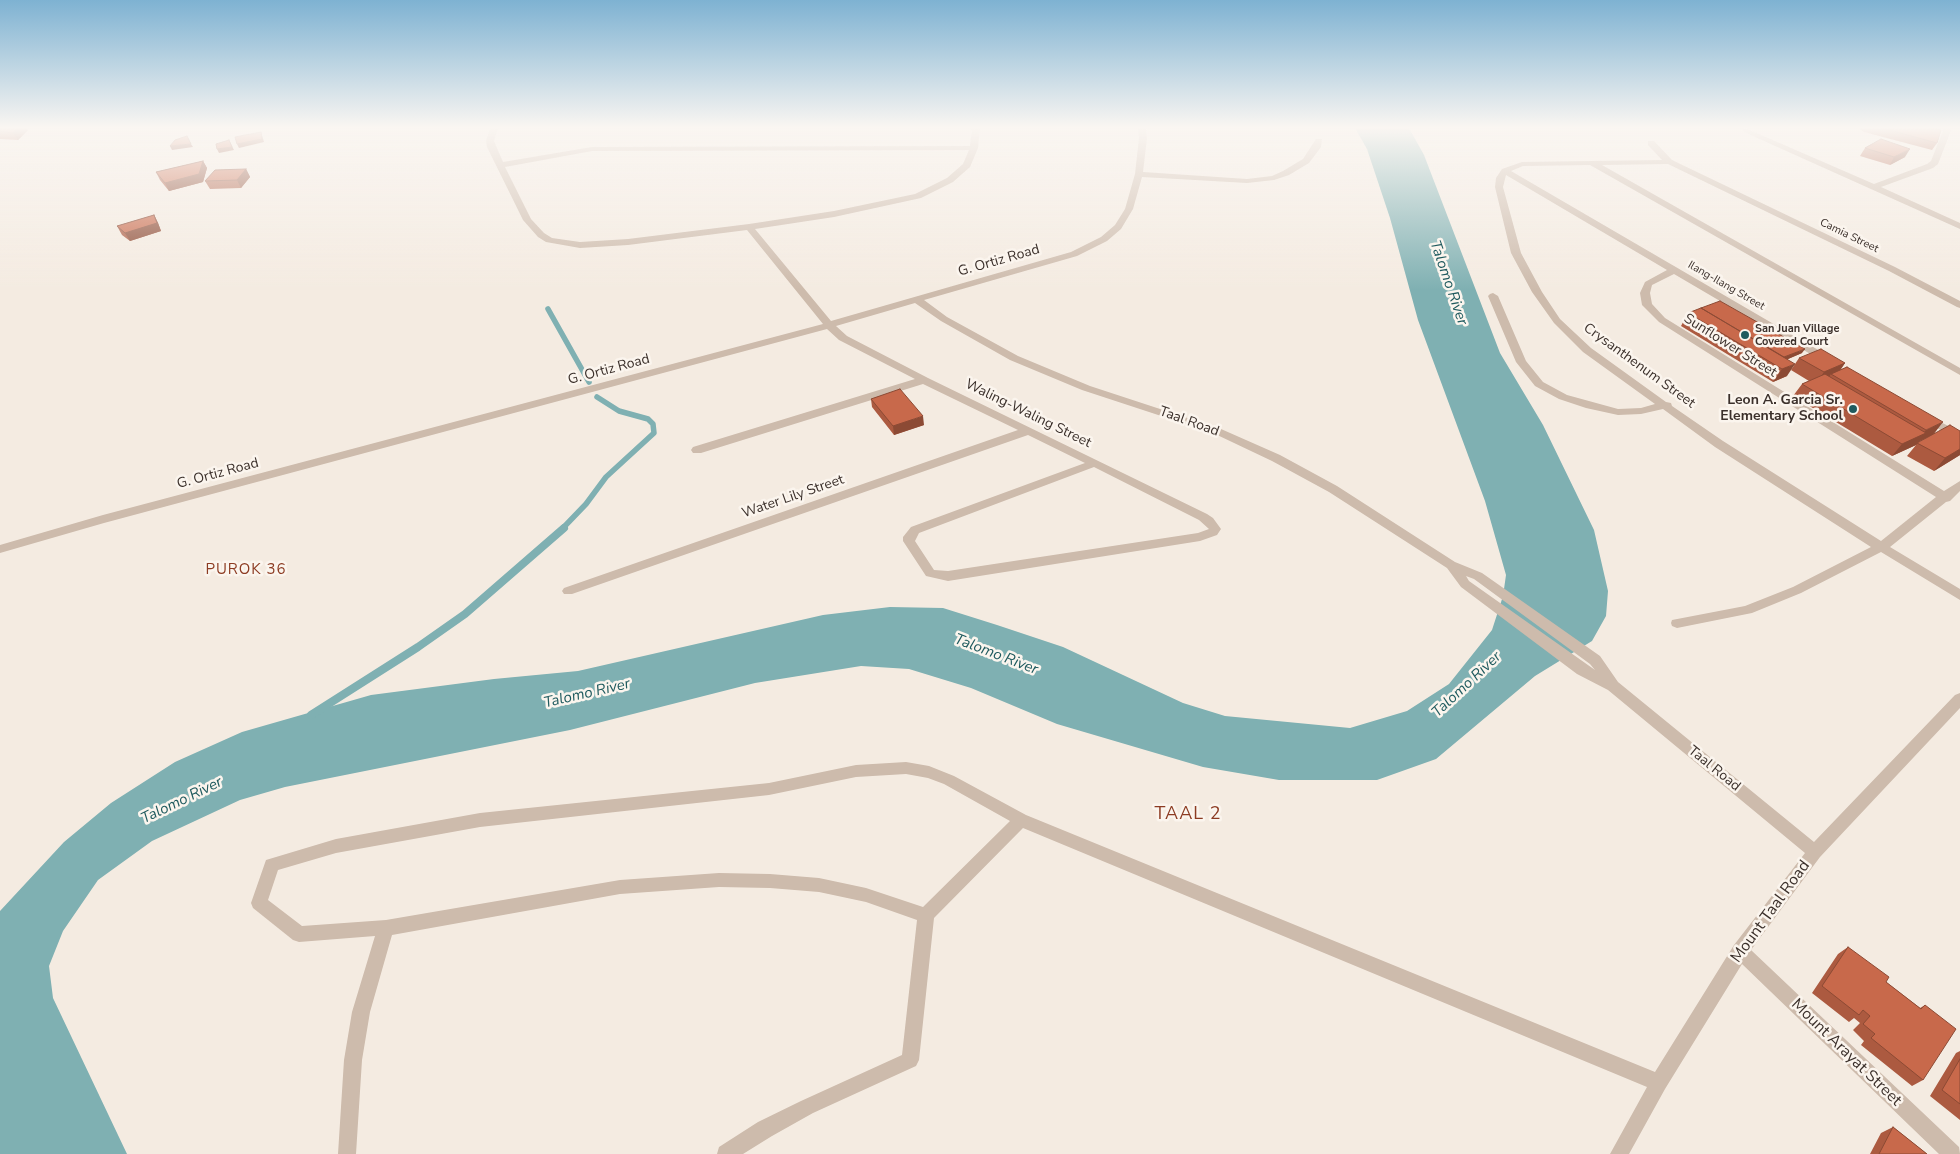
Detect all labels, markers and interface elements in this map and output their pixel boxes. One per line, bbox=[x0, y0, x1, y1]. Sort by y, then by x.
street label: Camia Street bbox=[1817, 216, 1881, 256]
water label: Talomo River bbox=[1425, 238, 1471, 328]
street label: G. Ortiz Road bbox=[956, 241, 1042, 281]
street label: Ilang-Ilang Street bbox=[1685, 259, 1767, 313]
street label: Sunflower Street bbox=[1680, 311, 1780, 381]
street label: Crysanthenum Street bbox=[1580, 320, 1698, 412]
place label: San Juan Village Covered Court bbox=[1755, 322, 1839, 348]
marker: San Juan Village Covered Court bbox=[1739, 329, 1751, 341]
street label: G. Ortiz Road bbox=[566, 351, 652, 389]
street label: Waling-Waling Street bbox=[962, 376, 1094, 452]
place label: Leon A. Garcia Sr. Elementary School bbox=[1720, 393, 1843, 426]
street label: Taal Road bbox=[1157, 403, 1221, 441]
marker: Leon A. Garcia Sr. Elementary School bbox=[1847, 403, 1859, 415]
street label: G. Ortiz Road bbox=[175, 455, 261, 493]
street label: Water Lily Street bbox=[740, 472, 846, 522]
district label: PUROK 36 bbox=[204, 561, 288, 579]
water label: Talomo River bbox=[952, 631, 1040, 679]
water label: Talomo River bbox=[1429, 648, 1505, 722]
water label: Talomo River bbox=[542, 675, 632, 713]
street label: Taal Road bbox=[1684, 743, 1744, 795]
water label: Talomo River bbox=[138, 774, 226, 828]
district label: TAAL 2 bbox=[1154, 804, 1222, 826]
street label: Mount Taal Road bbox=[1727, 857, 1815, 967]
street label: Mount Arayat Street bbox=[1787, 995, 1905, 1111]

